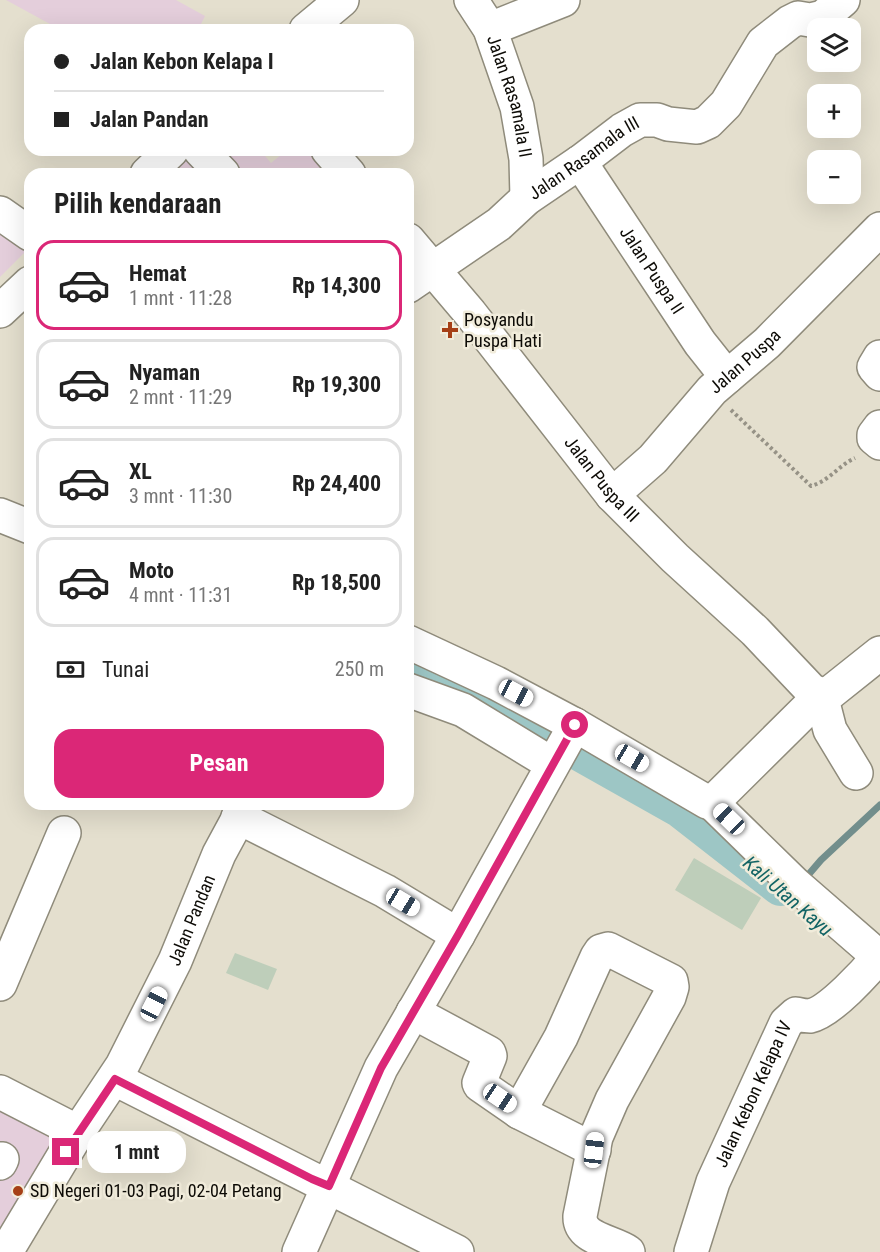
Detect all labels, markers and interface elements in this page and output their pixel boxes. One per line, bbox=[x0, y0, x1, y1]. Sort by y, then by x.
map controls bbox=[807, 18, 861, 204]
button: layers bbox=[807, 18, 861, 72]
street label: Jalan Rasamala II bbox=[483, 32, 537, 159]
text: Jalan Kebon Kelapa I bbox=[90, 49, 274, 74]
button: + bbox=[807, 84, 861, 138]
text: Jalan Pandan bbox=[90, 107, 209, 132]
street label: Jalan Rasamala III bbox=[524, 112, 643, 204]
button: − bbox=[807, 150, 861, 204]
text: Pilih kendaraan bbox=[54, 188, 222, 220]
street label: Jalan Puspa II bbox=[616, 222, 689, 318]
icon: car bbox=[57, 258, 111, 312]
text: Hemat bbox=[129, 261, 186, 286]
text: Rp 14,300 bbox=[292, 273, 381, 298]
text: 1 mnt · 11:28 bbox=[129, 286, 232, 310]
place label: Posyandu Puspa Hati bbox=[464, 309, 542, 351]
marker: Posyandu Puspa Hati bbox=[441, 321, 459, 339]
street label: Jalan Puspa bbox=[705, 325, 785, 398]
icon: car bbox=[57, 357, 111, 411]
text: Nyaman bbox=[129, 360, 200, 385]
text: Rp 19,300 bbox=[292, 372, 381, 397]
text: 2 mnt · 11:29 bbox=[129, 385, 232, 409]
street label: Jalan Puspa III bbox=[560, 432, 644, 526]
icon: car bbox=[57, 456, 111, 510]
text: XL bbox=[129, 459, 152, 484]
text: Rp 24,400 bbox=[292, 471, 381, 496]
text: 3 mnt · 11:30 bbox=[129, 484, 232, 508]
icon: car bbox=[57, 555, 111, 609]
text: Moto bbox=[129, 558, 174, 583]
text: Rp 18,500 bbox=[292, 570, 381, 595]
text: 4 mnt · 11:31 bbox=[129, 583, 232, 607]
icon: cash bbox=[54, 653, 87, 686]
text: Tunai bbox=[102, 657, 149, 682]
text: 250 m bbox=[335, 657, 384, 681]
car bbox=[496, 677, 536, 709]
route start bbox=[561, 711, 588, 738]
button: Pesan bbox=[54, 729, 384, 798]
car bbox=[612, 741, 652, 775]
car bbox=[710, 800, 748, 838]
water label: Kali Utan Kayu bbox=[738, 851, 838, 941]
street label: Jalan Pandan bbox=[163, 871, 219, 969]
car bbox=[383, 885, 423, 919]
car bbox=[138, 984, 170, 1024]
street label: Jalan Kebon Kelapa IV bbox=[710, 1017, 796, 1171]
car bbox=[480, 1080, 520, 1116]
callout: 1 mnt bbox=[87, 1131, 186, 1173]
car bbox=[583, 1131, 605, 1169]
route end bbox=[52, 1138, 79, 1165]
text: 1 mnt bbox=[114, 1140, 159, 1164]
place label: SD Negeri 01-03 Pagi, 02-04 Petang bbox=[30, 1180, 282, 1201]
marker: SD Negeri 01-03 Pagi, 02-04 Petang bbox=[11, 1184, 25, 1198]

